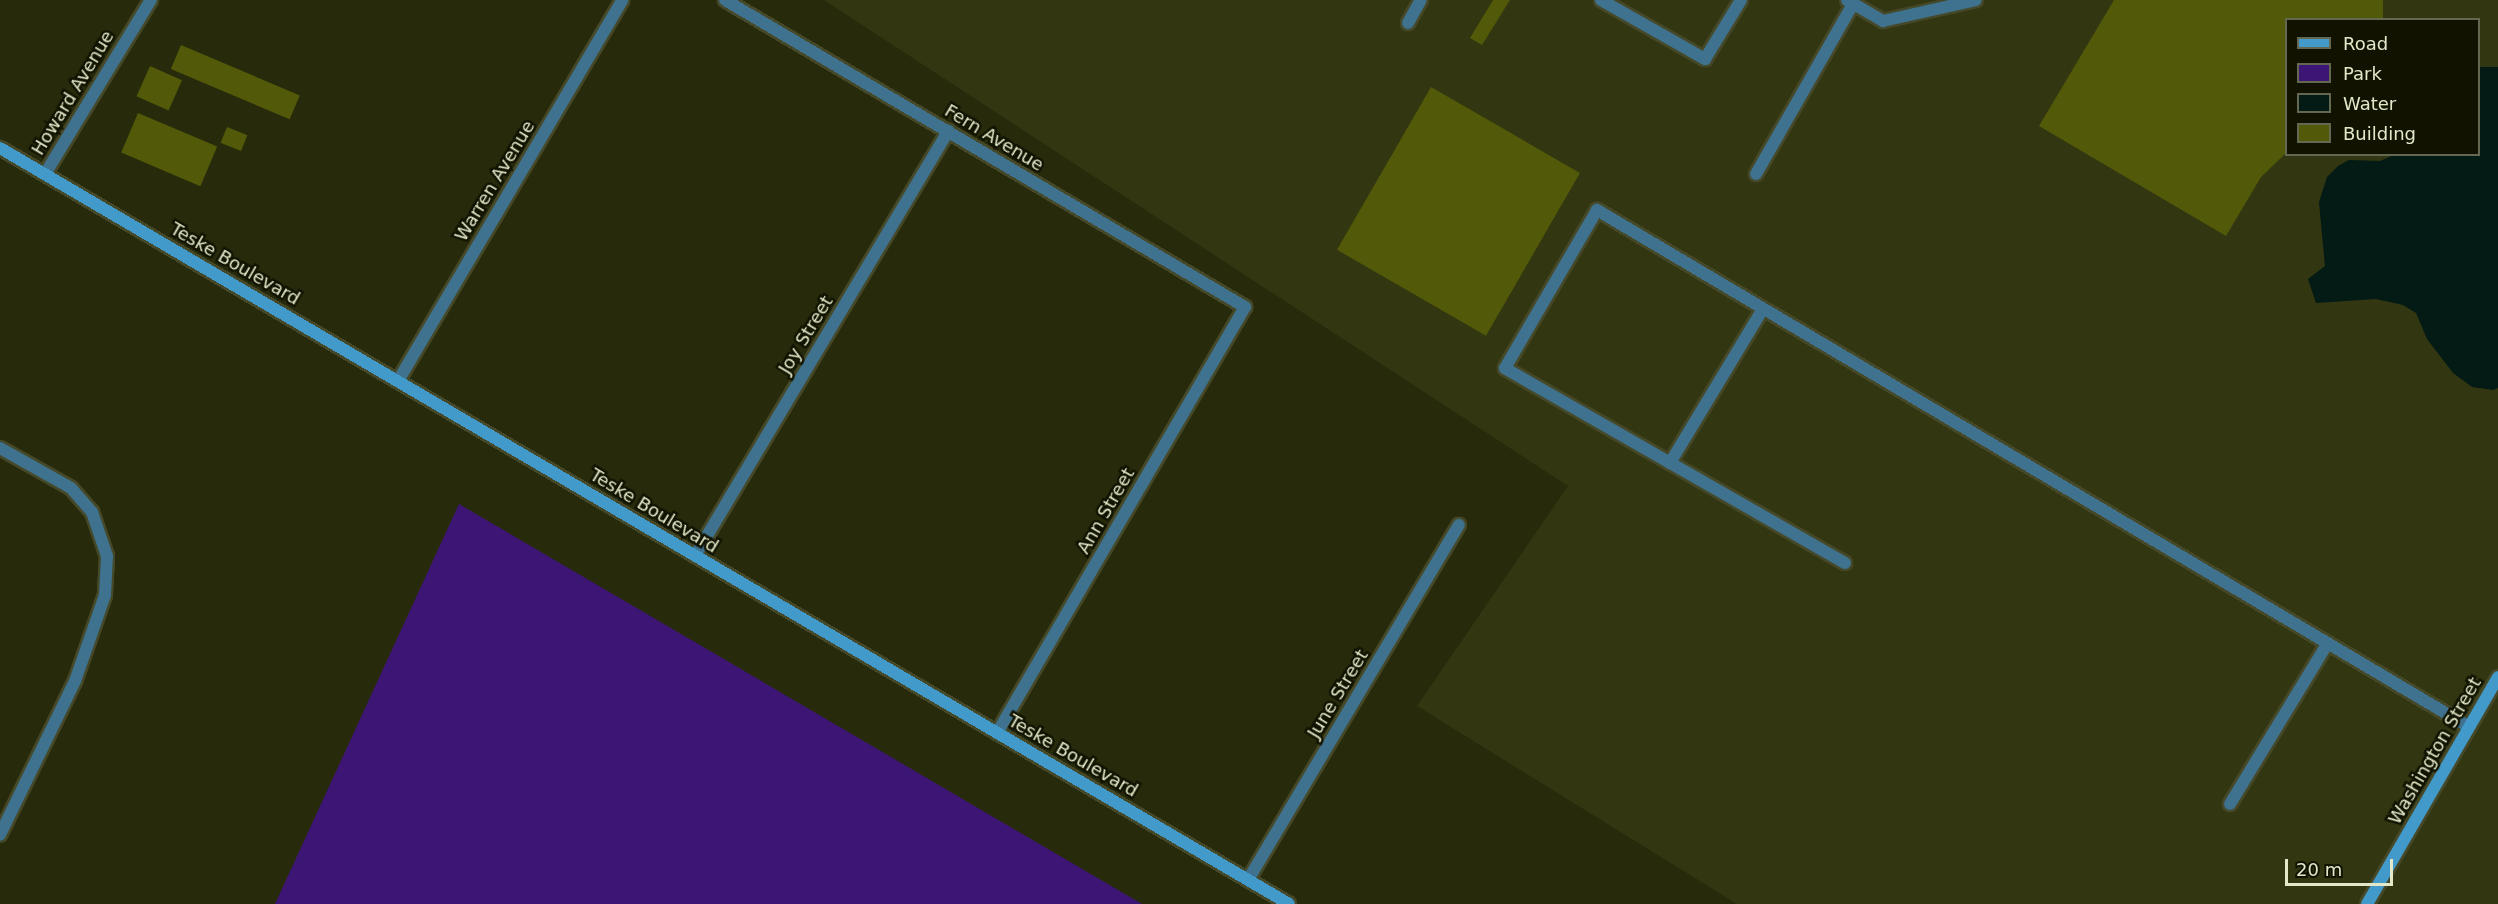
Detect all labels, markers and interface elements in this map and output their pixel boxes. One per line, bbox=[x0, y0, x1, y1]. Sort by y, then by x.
legend bbox=[2285, 18, 2480, 156]
street label: Howard Avenue bbox=[27, 27, 119, 159]
text: Road bbox=[2343, 33, 2388, 54]
text: Park bbox=[2343, 63, 2382, 84]
text: Water bbox=[2343, 93, 2396, 114]
street label: Fern Avenue bbox=[941, 100, 1047, 176]
street label: Warren Avenue bbox=[451, 117, 539, 245]
text: Building bbox=[2343, 123, 2416, 144]
street label: Teske Boulevard bbox=[166, 218, 304, 310]
street label: Joy Street bbox=[774, 292, 838, 378]
street label: Teske Boulevard bbox=[586, 464, 722, 558]
street label: Ann Street bbox=[1073, 464, 1139, 558]
street label: June Street bbox=[1303, 646, 1373, 742]
street label: Washington Street bbox=[2384, 674, 2486, 828]
street label: Teske Boulevard bbox=[1004, 710, 1142, 802]
scale bar bbox=[2288, 847, 2396, 885]
text: 20 m bbox=[2296, 859, 2342, 880]

